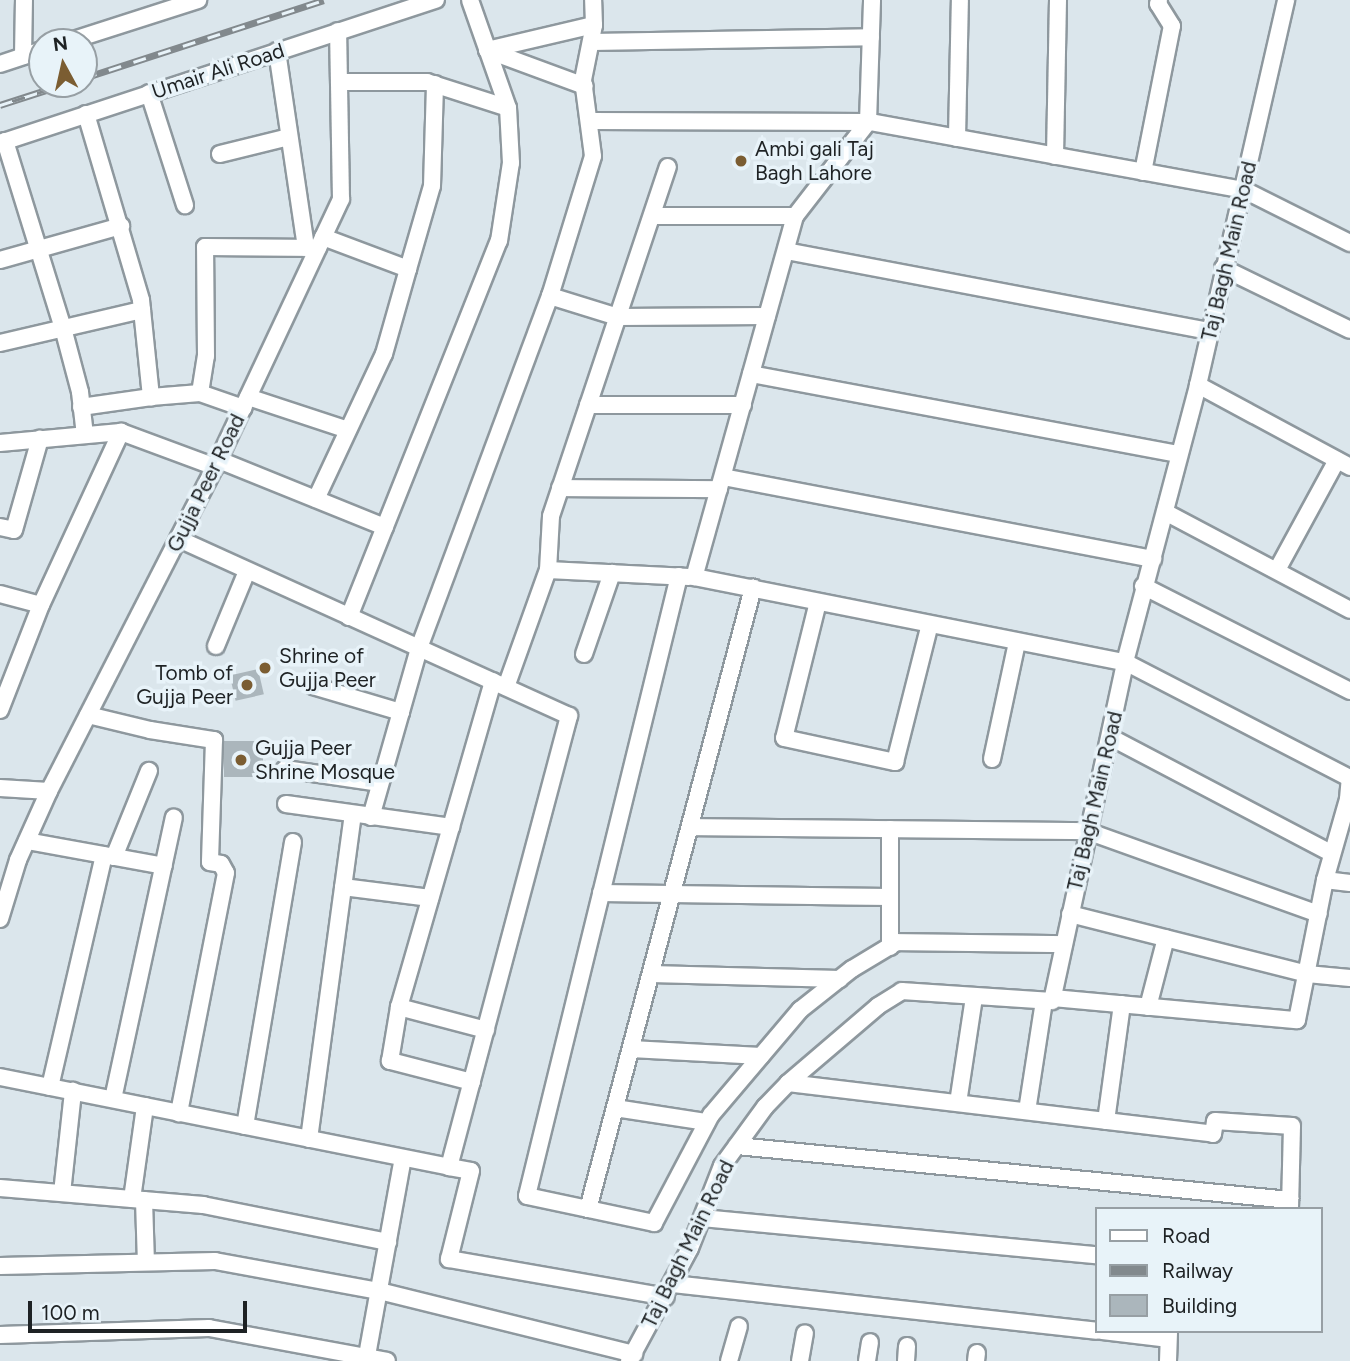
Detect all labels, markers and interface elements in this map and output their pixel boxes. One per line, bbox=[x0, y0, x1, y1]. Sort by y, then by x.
north arrow bbox=[28, 28, 98, 98]
text: N bbox=[51, 31, 69, 56]
street label: Umair Ali Road bbox=[149, 38, 287, 104]
place label: Ambi gali Taj Bagh Lahore bbox=[755, 136, 874, 186]
marker: Ambi gali Taj Bagh Lahore bbox=[733, 153, 749, 169]
street label: Taj Bagh Main Road bbox=[1196, 159, 1262, 343]
street label: Gujja Peer Road bbox=[162, 410, 250, 556]
place label: Shrine of Gujja Peer bbox=[279, 643, 376, 693]
place label: Tomb of Gujja Peer bbox=[136, 660, 233, 710]
marker: Shrine of Gujja Peer bbox=[257, 660, 273, 676]
marker: Tomb of Gujja Peer bbox=[239, 677, 255, 693]
street label: Taj Bagh Main Road bbox=[1062, 709, 1128, 893]
place label: Gujja Peer Shrine Mosque bbox=[255, 735, 395, 785]
marker: Gujja Peer Shrine Mosque bbox=[233, 752, 249, 768]
street label: Taj Bagh Main Road bbox=[637, 1156, 739, 1332]
legend bbox=[1094, 1207, 1322, 1333]
text: Road bbox=[1162, 1223, 1210, 1248]
text: Railway bbox=[1162, 1258, 1233, 1283]
scale bar bbox=[32, 1288, 250, 1332]
text: Building bbox=[1162, 1293, 1237, 1318]
text: 100 m bbox=[41, 1300, 100, 1325]

